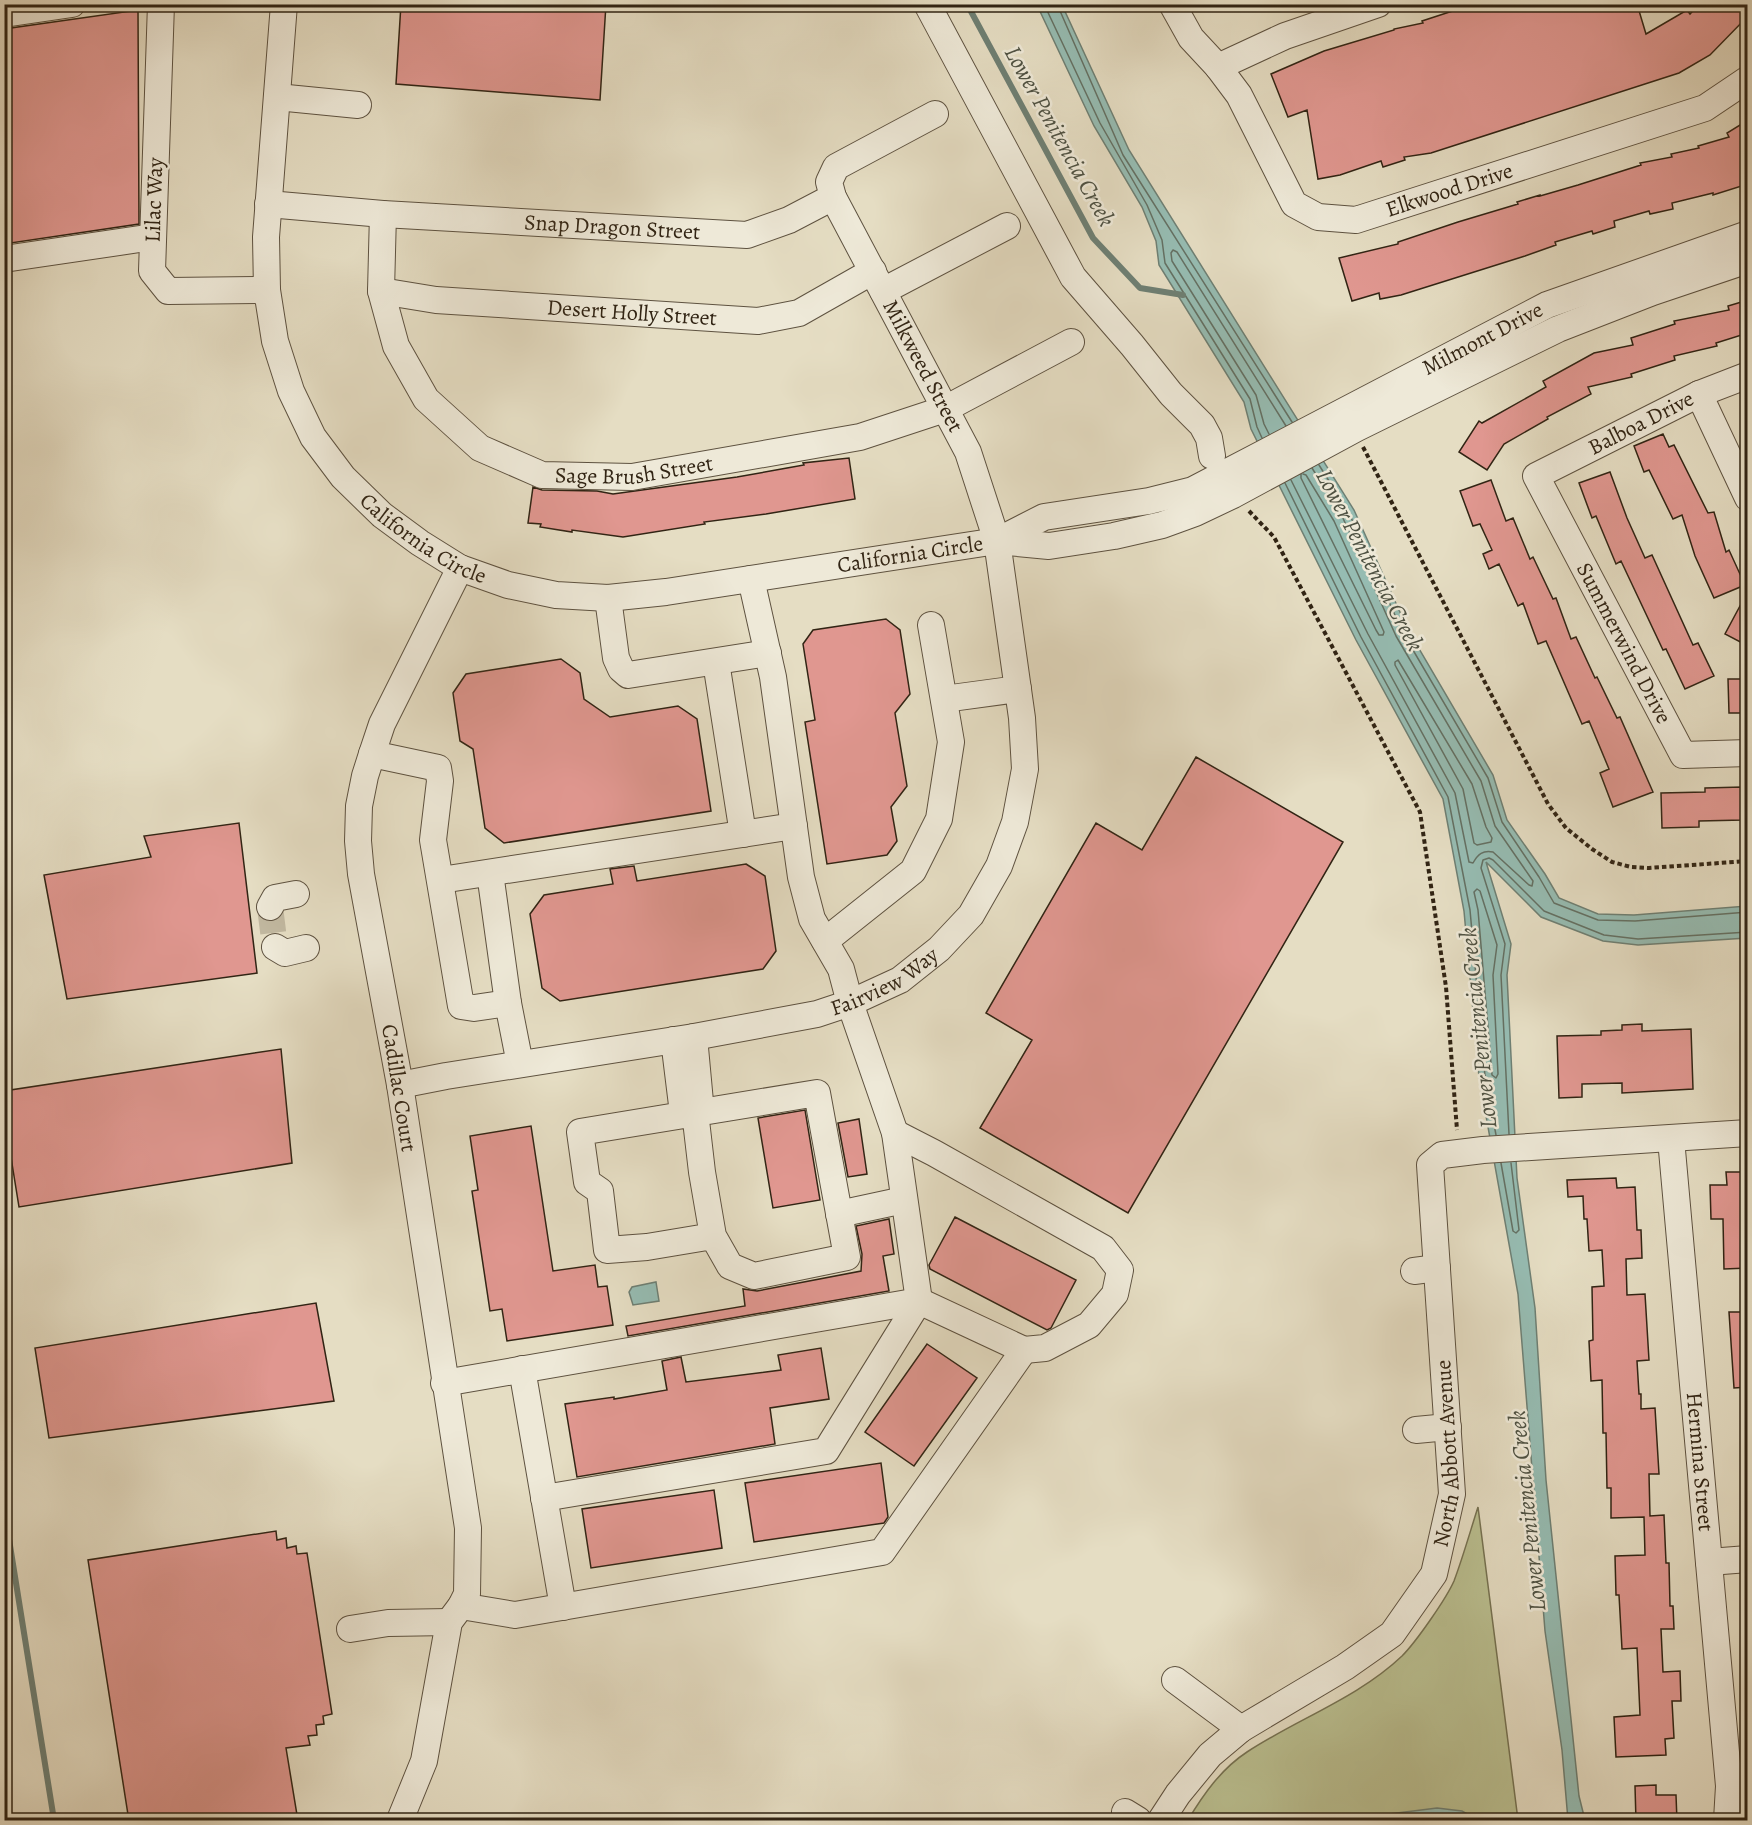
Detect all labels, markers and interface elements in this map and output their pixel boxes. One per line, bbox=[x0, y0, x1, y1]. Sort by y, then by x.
water label: Lower Penitencia Creek bbox=[997, 40, 1123, 232]
street label: Elkwood Drive bbox=[1382, 156, 1517, 225]
street label: Lilac Way bbox=[138, 157, 170, 243]
street label: Snap Dragon Street bbox=[523, 207, 701, 247]
street label: Desert Holly Street bbox=[546, 292, 718, 333]
street label: Milkweed Street bbox=[875, 294, 971, 438]
street label: Milmont Drive bbox=[1417, 295, 1548, 383]
street label: Balboa Drive bbox=[1583, 384, 1699, 462]
street label: Sage Brush Street bbox=[555, 448, 715, 492]
water label: Lower Penitencia Creek bbox=[1308, 463, 1432, 657]
street label: California Circle bbox=[353, 486, 490, 591]
street label: California Circle bbox=[835, 528, 985, 580]
street label: Summerwind Drive bbox=[1569, 557, 1679, 729]
water label: Lower Penitencia Creek bbox=[1451, 925, 1504, 1130]
street label: Fairview Way bbox=[827, 940, 945, 1023]
street label: Cadillac Court bbox=[374, 1022, 424, 1154]
street label: North Abbott Avenue bbox=[1426, 1359, 1467, 1550]
street label: Hermina Street bbox=[1679, 1391, 1721, 1533]
water label: Lower Penitencia Creek bbox=[1500, 1408, 1553, 1613]

